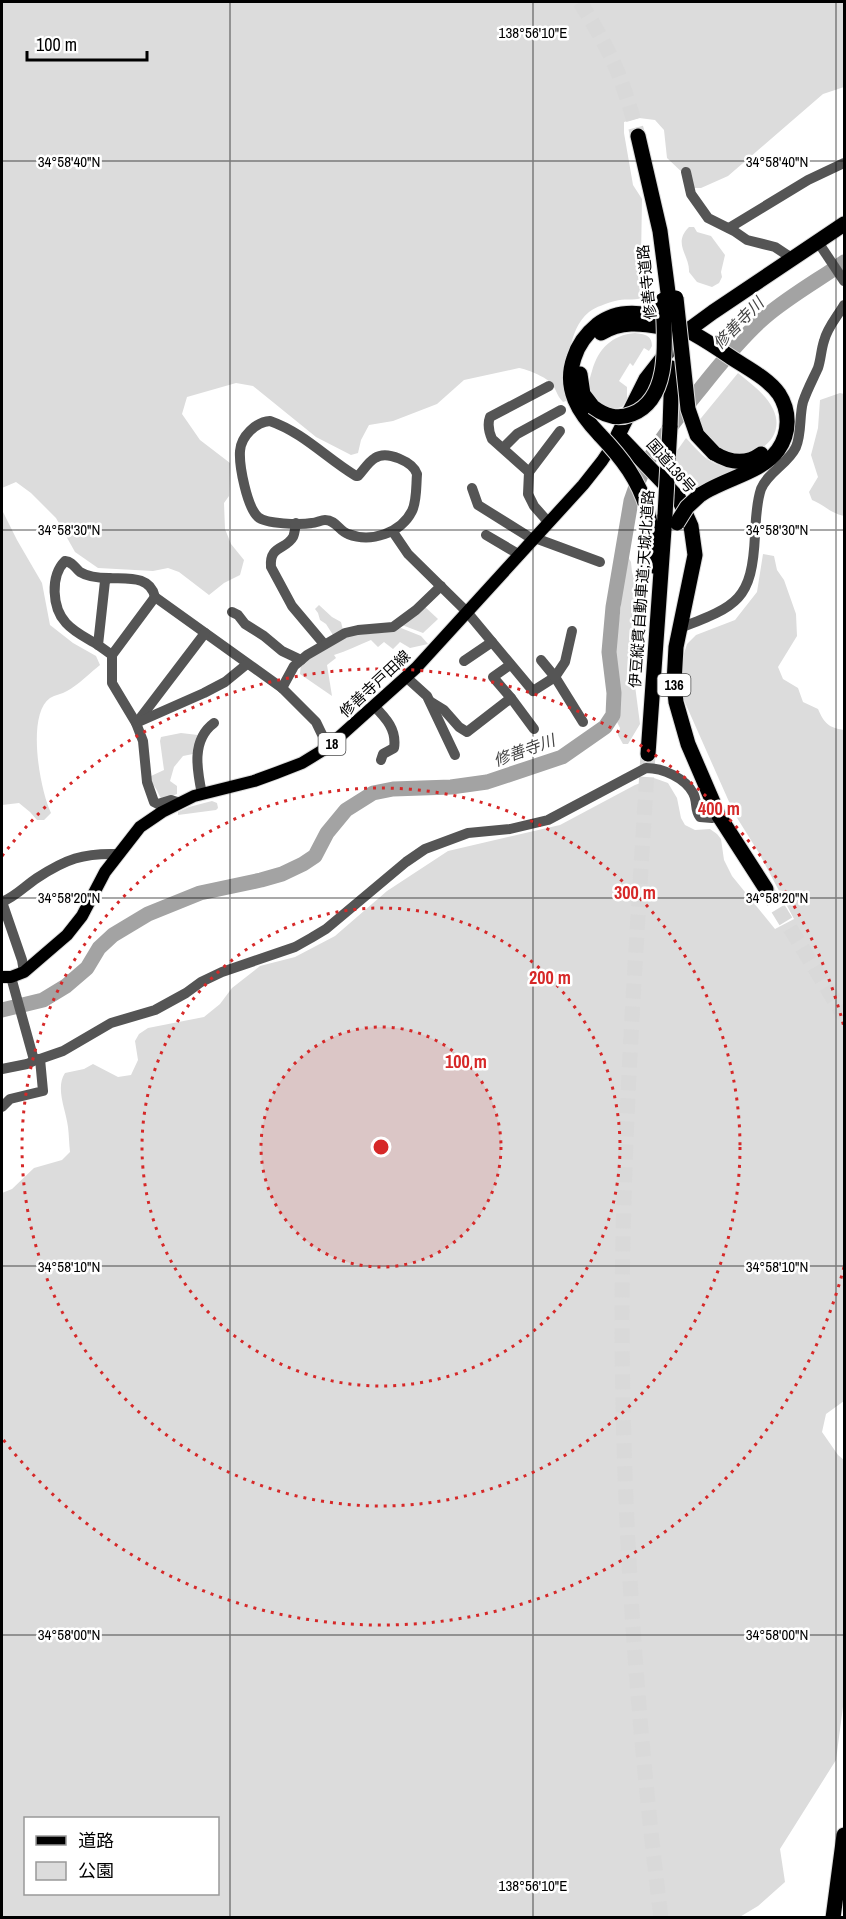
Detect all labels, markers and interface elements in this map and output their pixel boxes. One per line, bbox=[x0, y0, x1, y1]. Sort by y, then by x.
text: 138°56'10"E bbox=[499, 22, 567, 43]
scale bar bbox=[27, 24, 147, 62]
text: 100 m bbox=[36, 32, 77, 57]
text: 34°58'40"N bbox=[38, 151, 100, 172]
text: 34°58'40"N bbox=[746, 151, 808, 172]
street label: 修善寺道路 bbox=[632, 244, 661, 320]
water label: 修善寺川 bbox=[708, 291, 770, 354]
street label: 国道136号 bbox=[642, 434, 701, 497]
street label: 伊豆縦貫自動車道;天城北道路 bbox=[624, 489, 659, 689]
text: 34°58'30"N bbox=[38, 519, 100, 540]
text: 34°58'30"N bbox=[746, 519, 808, 540]
street label: 修善寺戸田線 bbox=[335, 645, 415, 722]
road number: 136 bbox=[658, 674, 690, 696]
water label: 修善寺川 bbox=[490, 728, 560, 771]
road number: 18 bbox=[318, 733, 346, 755]
text: 400 m bbox=[698, 796, 740, 821]
text: 300 m bbox=[614, 880, 656, 905]
text: 34°58'20"N bbox=[38, 887, 100, 908]
text: 34°58'20"N bbox=[746, 887, 808, 908]
text: 200 m bbox=[529, 965, 571, 990]
text: 100 m bbox=[445, 1049, 487, 1074]
centre of rings bbox=[371, 1137, 391, 1157]
text: 34°58'10"N bbox=[38, 1256, 100, 1277]
text: 34°58'10"N bbox=[746, 1256, 808, 1277]
text: 34°58'00"N bbox=[38, 1624, 100, 1645]
text: 34°58'00"N bbox=[746, 1624, 808, 1645]
legend bbox=[24, 1817, 219, 1895]
text: 道路 bbox=[78, 1828, 114, 1853]
text: 公園 bbox=[78, 1858, 114, 1883]
text: 138°56'10"E bbox=[499, 1875, 567, 1896]

